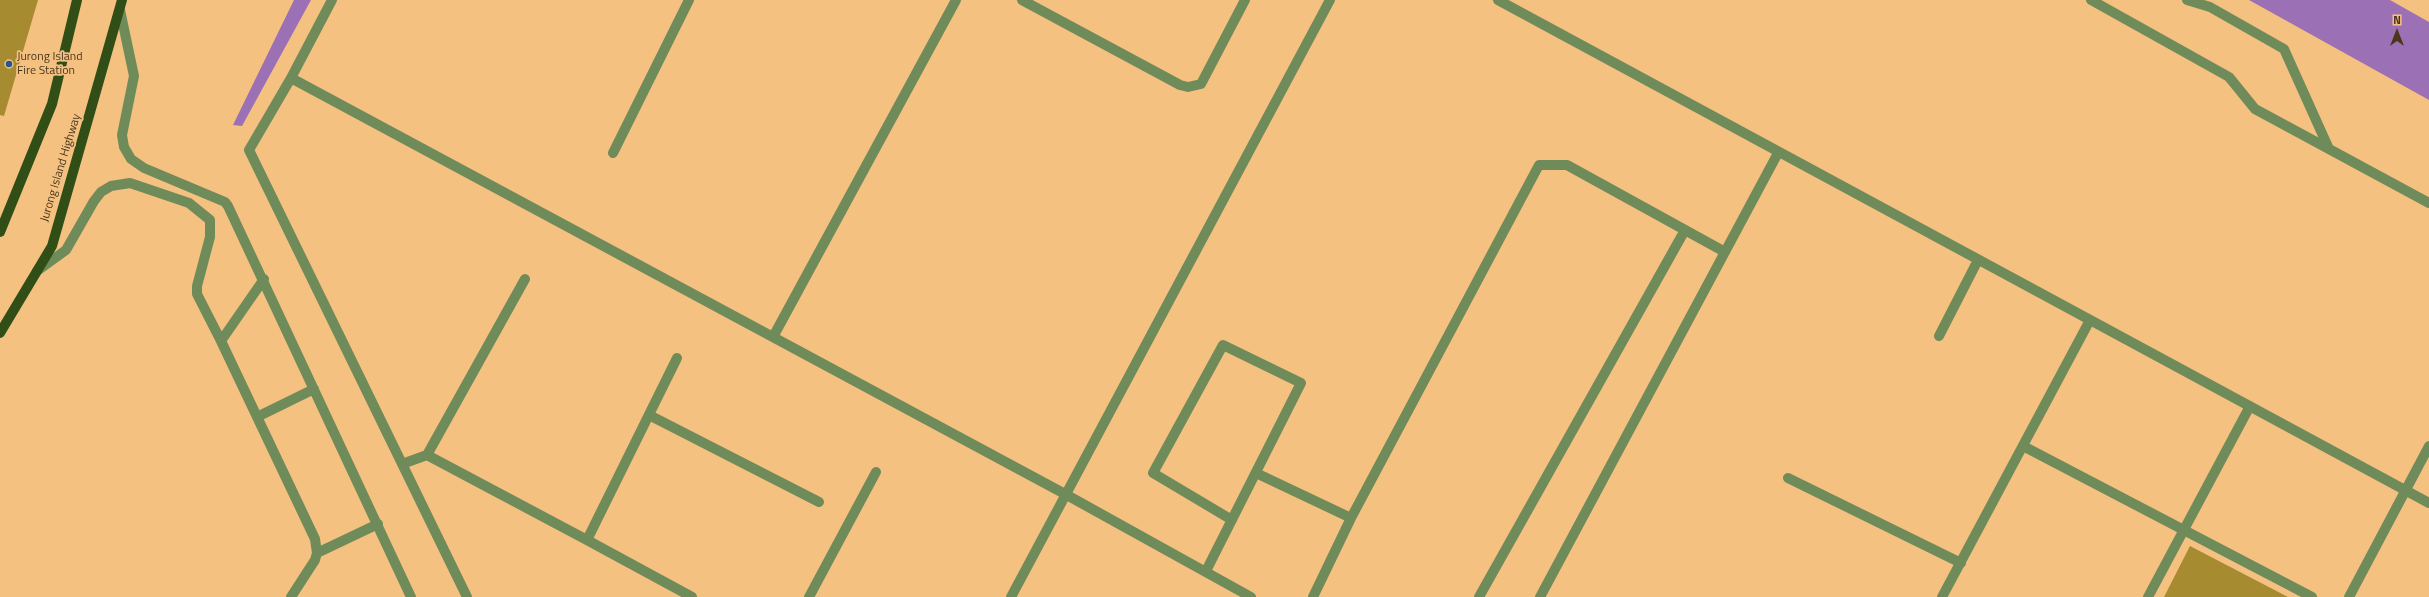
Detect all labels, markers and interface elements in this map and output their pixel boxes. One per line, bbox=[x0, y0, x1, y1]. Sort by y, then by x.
north arrow bbox=[2377, 12, 2417, 52]
text: N bbox=[2393, 12, 2401, 28]
place label: Jurong Island Fire Station bbox=[17, 50, 83, 78]
marker: Jurong Island Fire Station bbox=[4, 59, 14, 69]
street label: Jurong Island Highway bbox=[38, 112, 84, 224]

